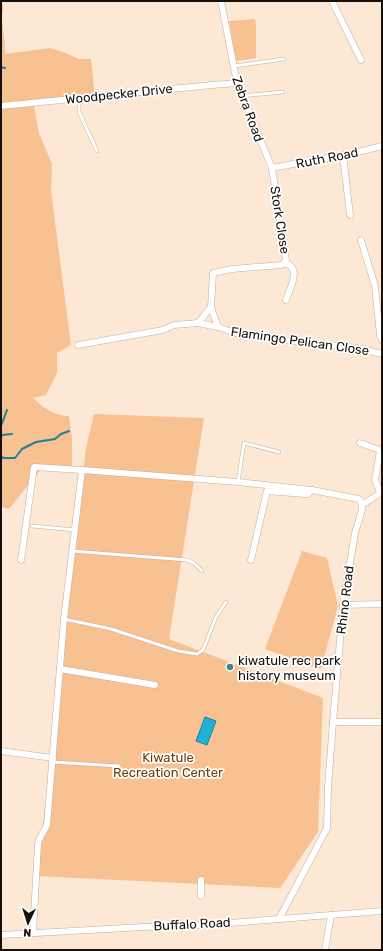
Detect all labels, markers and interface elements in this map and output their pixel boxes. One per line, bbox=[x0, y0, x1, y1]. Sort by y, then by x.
street label: Zebra Road bbox=[229, 74, 267, 144]
street label: Woodpecker Drive bbox=[65, 81, 173, 107]
street label: Ruth Road bbox=[294, 145, 360, 171]
street label: Stork Close bbox=[267, 185, 293, 255]
street label: Flamingo Pelican Close bbox=[230, 324, 370, 359]
street label: Rhino Road bbox=[333, 565, 357, 635]
place label: kiwatule rec park history museum bbox=[238, 653, 341, 683]
marker: kiwatule rec park history museum bbox=[225, 662, 235, 672]
park label: Kiwatule Recreation Center bbox=[113, 750, 223, 780]
north arrow bbox=[8, 903, 48, 943]
street label: Buffalo Road bbox=[153, 914, 231, 934]
text: N bbox=[23, 926, 32, 939]

